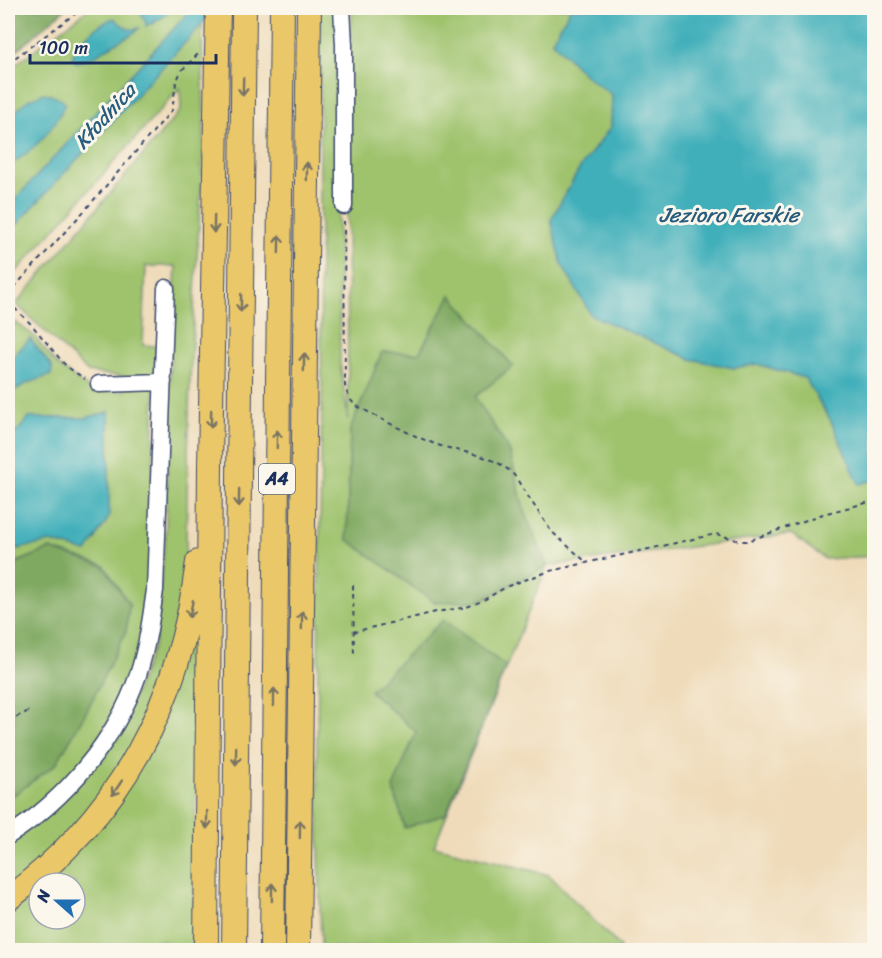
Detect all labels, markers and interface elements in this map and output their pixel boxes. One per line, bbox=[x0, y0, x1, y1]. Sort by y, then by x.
scale bar bbox=[30, 27, 216, 65]
text: 100 m bbox=[39, 32, 88, 64]
water label: Kłodnica bbox=[64, 72, 147, 158]
one-way arrow bbox=[237, 76, 249, 96]
one-way arrow bbox=[301, 162, 312, 182]
water label: Jezioro Farskie bbox=[659, 196, 801, 234]
one-way arrow bbox=[208, 213, 220, 233]
one-way arrow bbox=[273, 235, 285, 255]
one-way arrow bbox=[235, 292, 247, 312]
one-way arrow bbox=[298, 352, 310, 372]
one-way arrow bbox=[205, 408, 217, 428]
one-way arrow bbox=[271, 430, 283, 450]
road number: A4 bbox=[259, 464, 295, 494]
one-way arrow bbox=[233, 487, 245, 507]
one-way arrow bbox=[185, 598, 196, 618]
one-way arrow bbox=[296, 610, 308, 630]
one-way arrow bbox=[268, 688, 280, 708]
one-way arrow bbox=[230, 745, 242, 765]
one-way arrow bbox=[111, 779, 123, 795]
one-way arrow bbox=[202, 810, 213, 830]
one-way arrow bbox=[294, 820, 305, 840]
north arrow bbox=[27, 871, 87, 931]
one-way arrow bbox=[266, 883, 278, 903]
text: N bbox=[28, 885, 59, 907]

